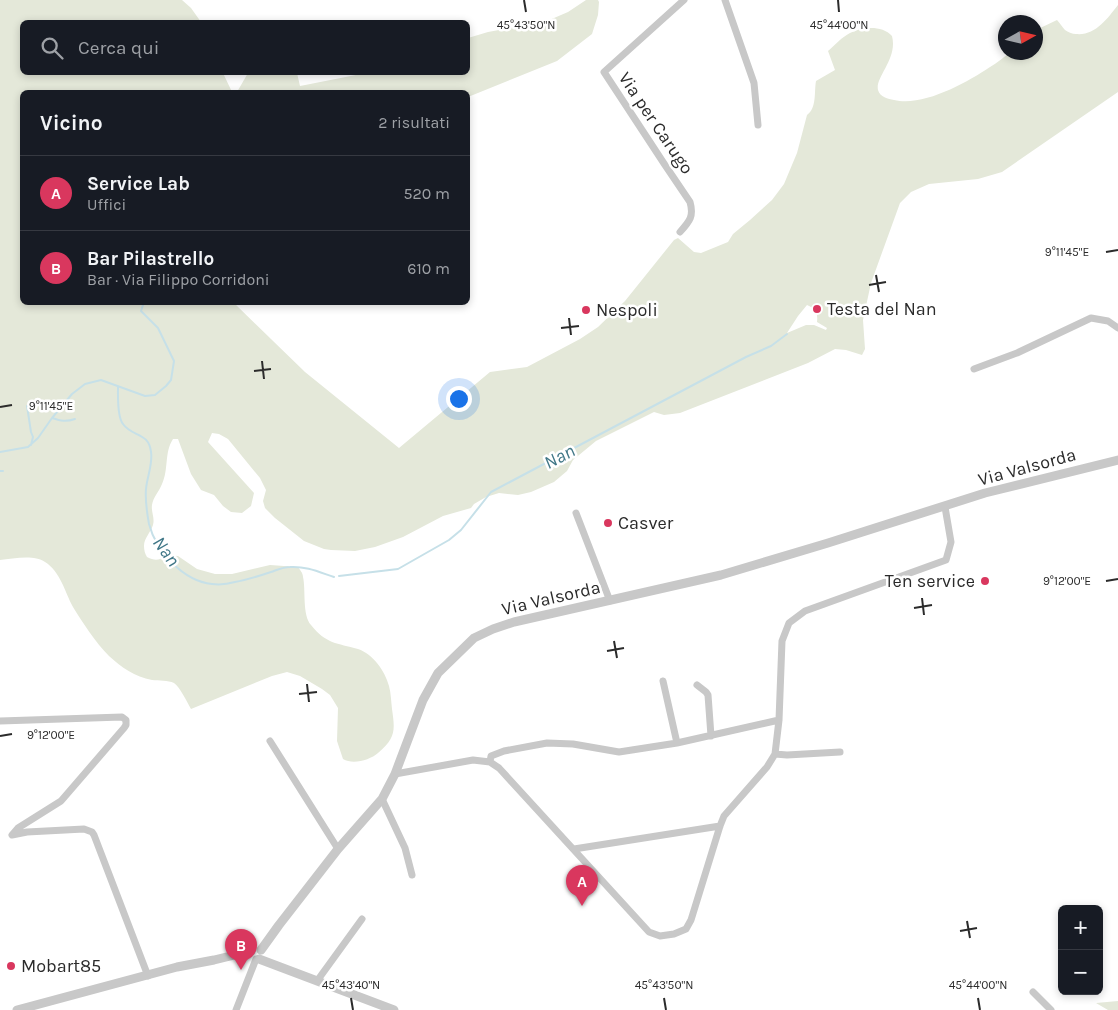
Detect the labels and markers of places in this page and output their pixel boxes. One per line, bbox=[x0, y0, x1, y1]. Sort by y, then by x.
place label: Testa del Nan bbox=[827, 298, 937, 320]
place label: Nespoli bbox=[596, 299, 658, 321]
marker: Testa del Nan bbox=[811, 303, 823, 315]
marker: Nespoli bbox=[580, 304, 592, 316]
place label: Casver bbox=[618, 512, 674, 534]
marker: Casver bbox=[602, 517, 614, 529]
place label: Ten service bbox=[885, 570, 975, 592]
marker: Ten service bbox=[979, 575, 991, 587]
pin: A bbox=[566, 865, 598, 906]
pin: B bbox=[225, 929, 257, 970]
place label: Mobart85 bbox=[21, 955, 101, 977]
marker: Mobart85 bbox=[5, 960, 17, 972]

